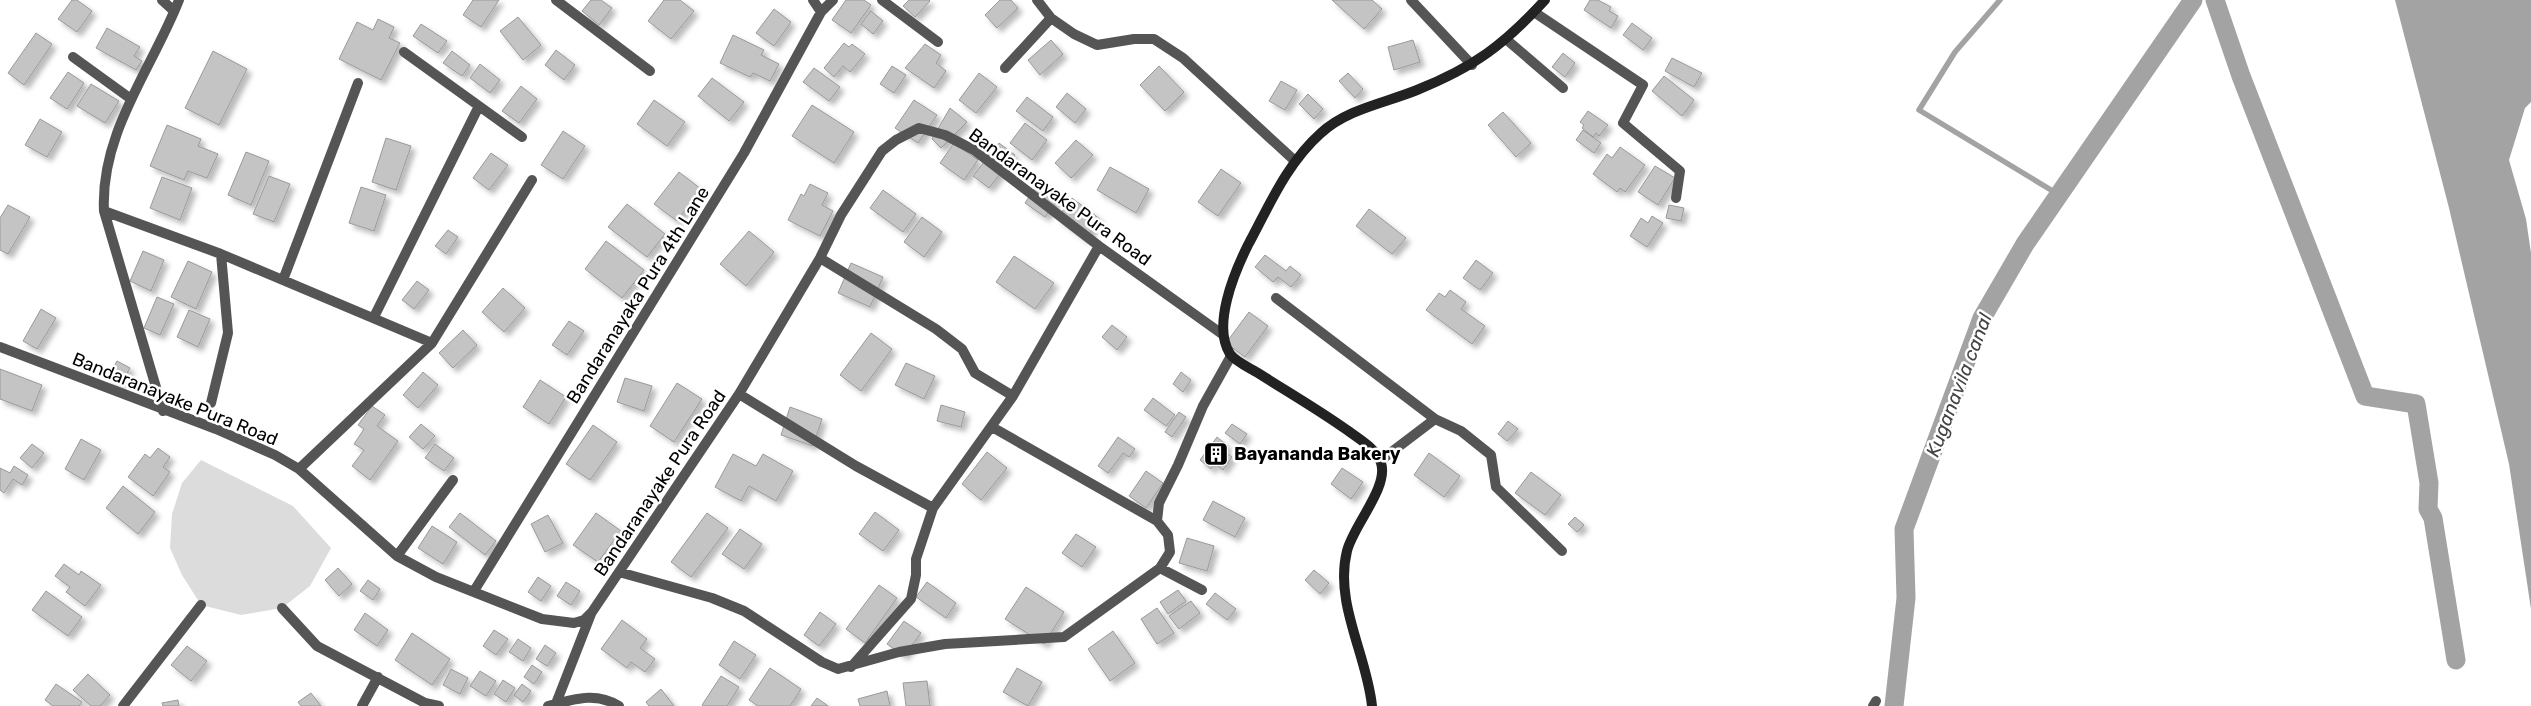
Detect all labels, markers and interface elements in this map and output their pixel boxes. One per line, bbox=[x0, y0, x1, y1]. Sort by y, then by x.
street label: Bandaranayake Pura Road bbox=[965, 124, 1155, 270]
street label: Bandaranayaka Pura 4th Lane bbox=[562, 182, 714, 408]
water label: Kuganavila canal bbox=[1921, 310, 1997, 460]
street label: Bandaranayake Pura Road bbox=[69, 348, 281, 450]
street label: Bandaranayake Pura Road bbox=[589, 386, 731, 580]
building icon: Bayananda Bakery bbox=[1203, 441, 1229, 467]
place label: Bayananda Bakery bbox=[1234, 443, 1401, 465]

